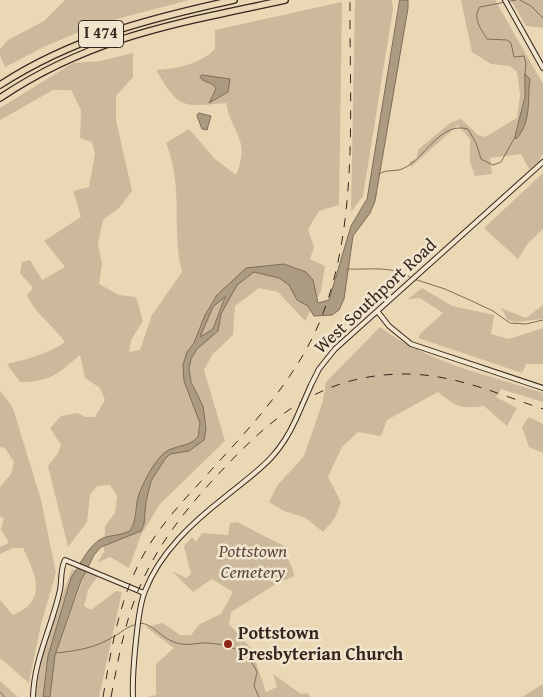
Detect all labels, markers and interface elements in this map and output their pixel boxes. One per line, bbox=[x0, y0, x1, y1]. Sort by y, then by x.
road number: I 474 bbox=[78, 20, 124, 48]
street label: West Southport Road bbox=[311, 235, 441, 359]
park label: Pottstown Cemetery bbox=[219, 541, 287, 584]
place label: Pottstown Presbyterian Church bbox=[238, 623, 403, 666]
marker: Pottstown Presbyterian Church bbox=[222, 638, 234, 650]

